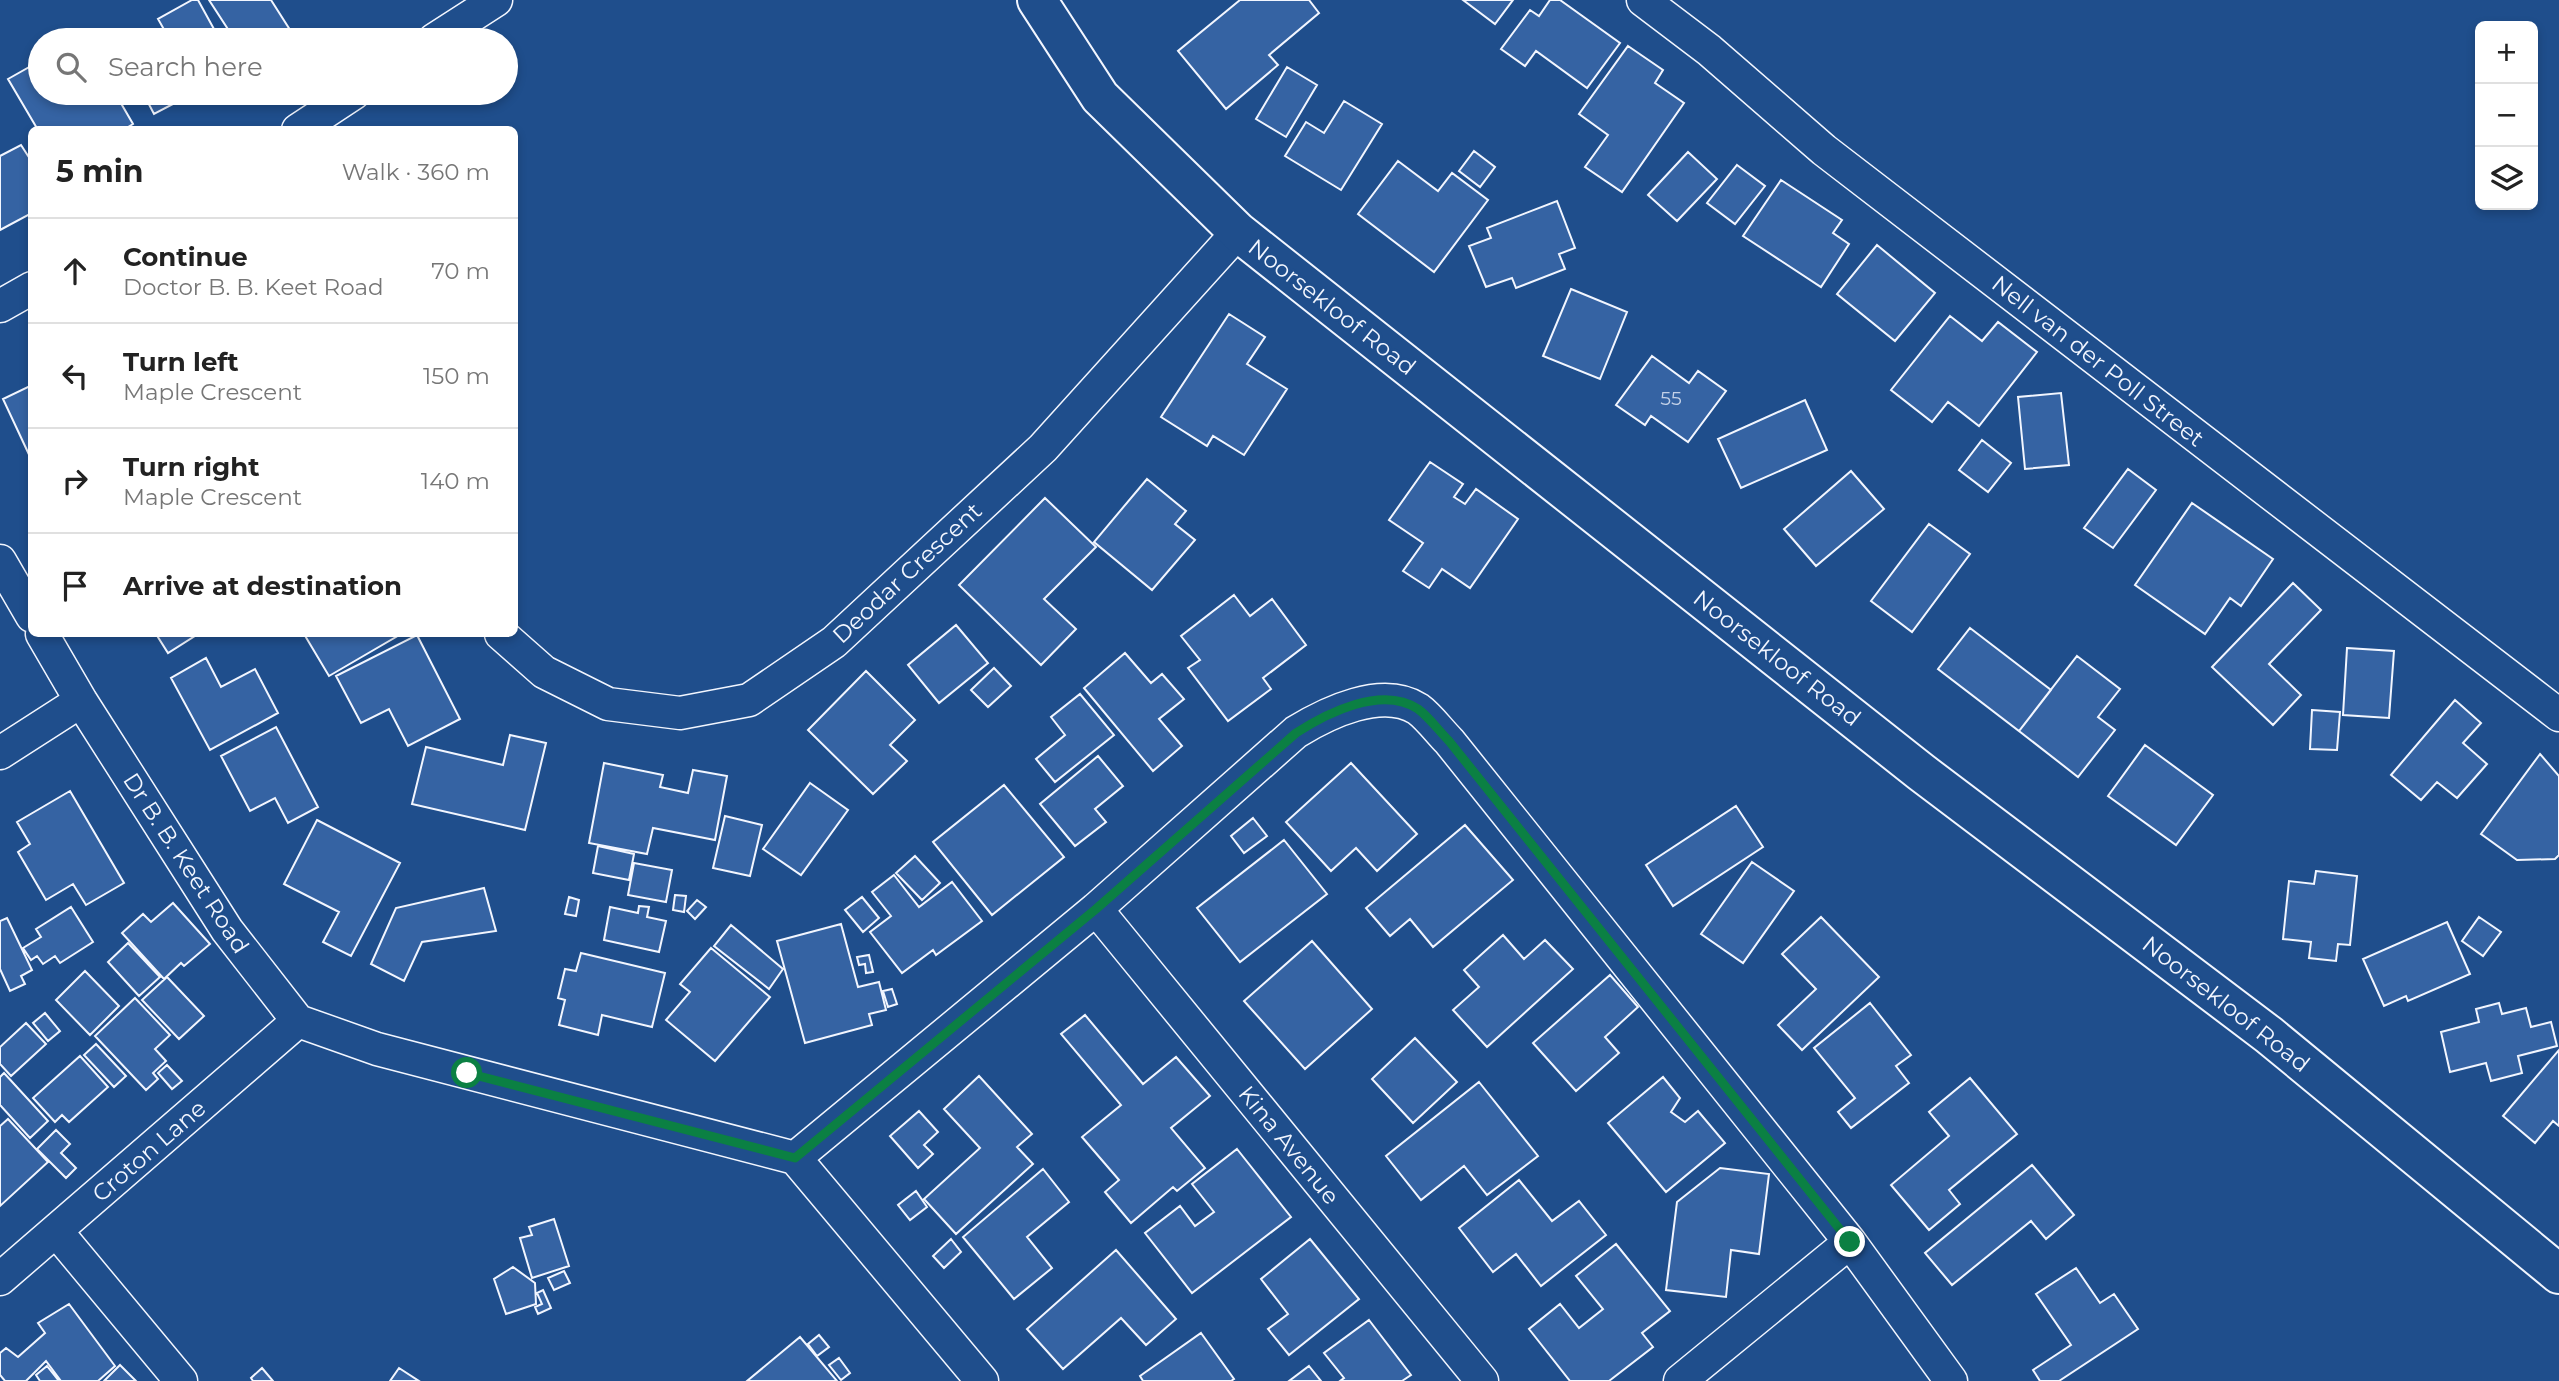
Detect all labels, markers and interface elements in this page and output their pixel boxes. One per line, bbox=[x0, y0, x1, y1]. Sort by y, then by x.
map controls bbox=[2475, 21, 2538, 210]
button: + bbox=[2475, 21, 2538, 84]
search box bbox=[28, 28, 518, 105]
icon: search bbox=[52, 48, 90, 86]
text: Search here bbox=[108, 51, 263, 83]
button: − bbox=[2475, 84, 2538, 147]
button: layers bbox=[2475, 147, 2538, 210]
text: 5 min bbox=[56, 153, 144, 190]
text: Walk · 360 m bbox=[342, 158, 490, 186]
street label: Noorsekloof Road bbox=[1243, 233, 1421, 381]
text: Continue bbox=[123, 241, 248, 273]
icon: ahead bbox=[56, 252, 94, 290]
text: 70 m bbox=[431, 257, 490, 285]
street label: Nell van der Poll Street bbox=[1986, 269, 2210, 453]
text: Doctor B. B. Keet Road bbox=[123, 273, 384, 301]
text: Turn left bbox=[123, 346, 239, 378]
icon: left bbox=[56, 357, 94, 395]
text: 150 m bbox=[423, 362, 490, 390]
text: Maple Crescent bbox=[123, 378, 302, 406]
house number: 55 bbox=[1660, 387, 1682, 410]
text: Turn right bbox=[123, 451, 259, 483]
icon: right bbox=[56, 462, 94, 500]
text: 140 m bbox=[421, 467, 490, 495]
text: Maple Crescent bbox=[123, 483, 302, 511]
street label: Deodar Crescent bbox=[827, 497, 987, 649]
icon: arrive bbox=[56, 567, 94, 605]
text: Arrive at destination bbox=[123, 570, 402, 602]
street label: Noorsekloof Road bbox=[1688, 584, 1866, 732]
street label: Dr B. B. Keet Road bbox=[117, 767, 255, 959]
street label: Noorsekloof Road bbox=[2137, 930, 2315, 1078]
route start bbox=[451, 1057, 482, 1088]
street label: Kina Avenue bbox=[1233, 1080, 1345, 1210]
street label: Croton Lane bbox=[87, 1094, 211, 1208]
route end bbox=[1834, 1226, 1865, 1257]

